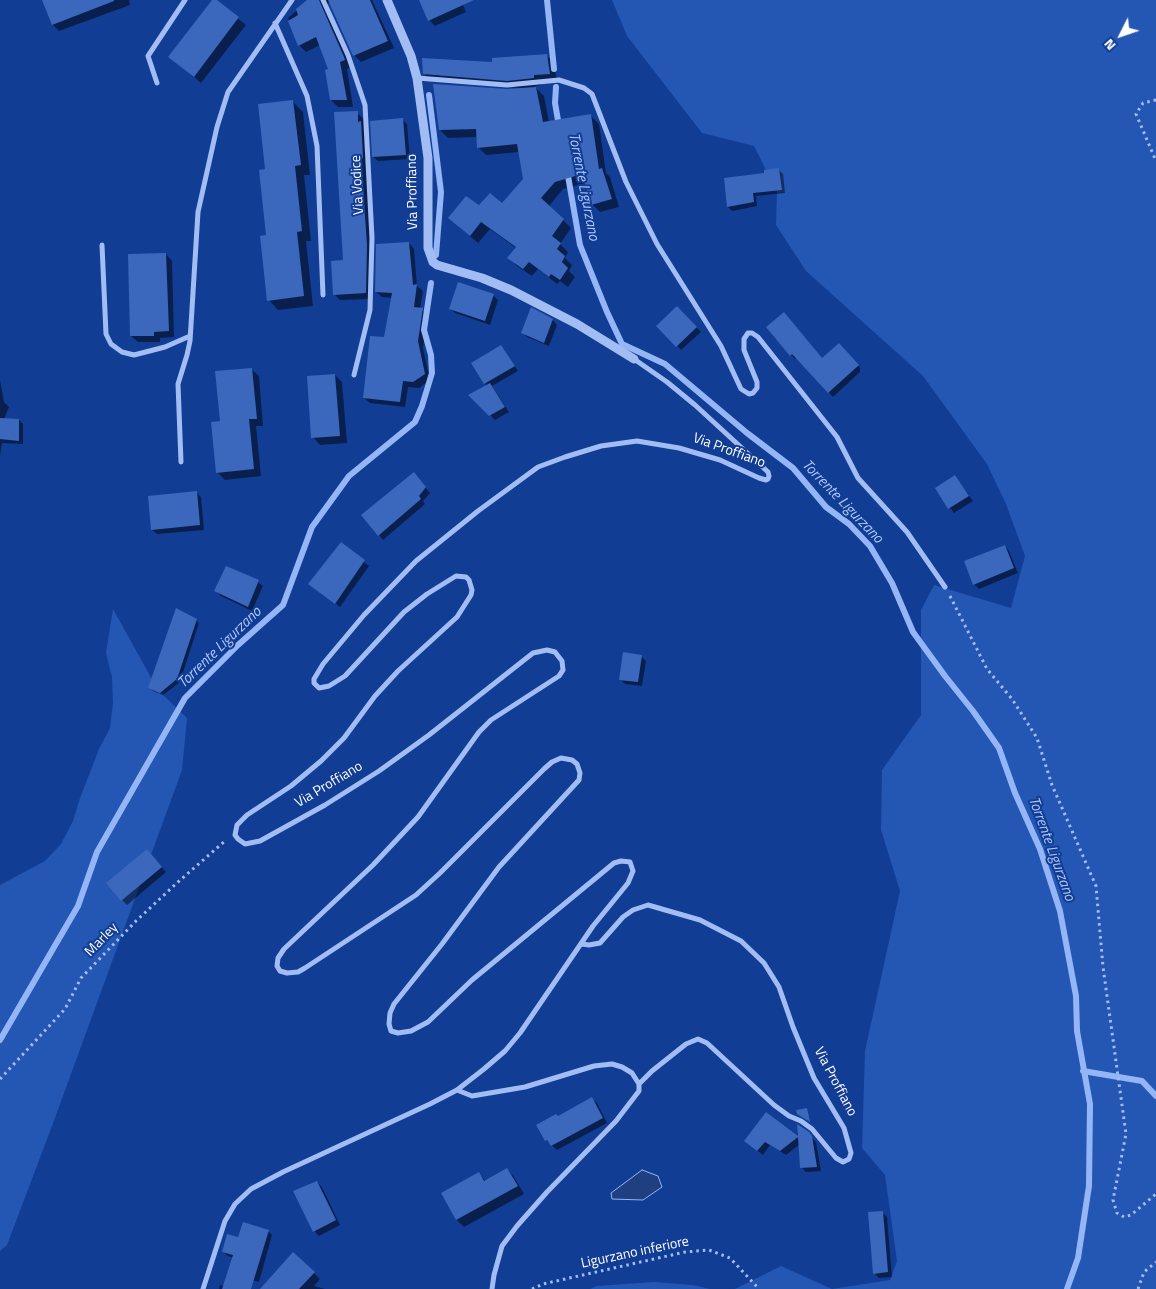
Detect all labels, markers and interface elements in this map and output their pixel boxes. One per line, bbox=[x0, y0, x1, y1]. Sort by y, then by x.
north arrow bbox=[1096, 10, 1146, 60]
text: N bbox=[1098, 35, 1120, 56]
water label: Torrente Ligurzano bbox=[564, 132, 602, 242]
street label: Via Proffiano bbox=[404, 154, 422, 230]
street label: Via Vodice bbox=[348, 155, 368, 215]
street label: Via Proffiano bbox=[690, 430, 768, 472]
water label: Torrente Ligurzano bbox=[798, 456, 886, 548]
water label: Torrente Ligurzano bbox=[174, 604, 266, 692]
street label: Via Proffiano bbox=[292, 758, 366, 812]
water label: Torrente Ligurzano bbox=[1024, 795, 1078, 903]
street label: Marley bbox=[82, 920, 122, 960]
street label: Via Proffiano bbox=[810, 1045, 860, 1119]
street label: Ligurzano inferiore bbox=[580, 1233, 690, 1273]

